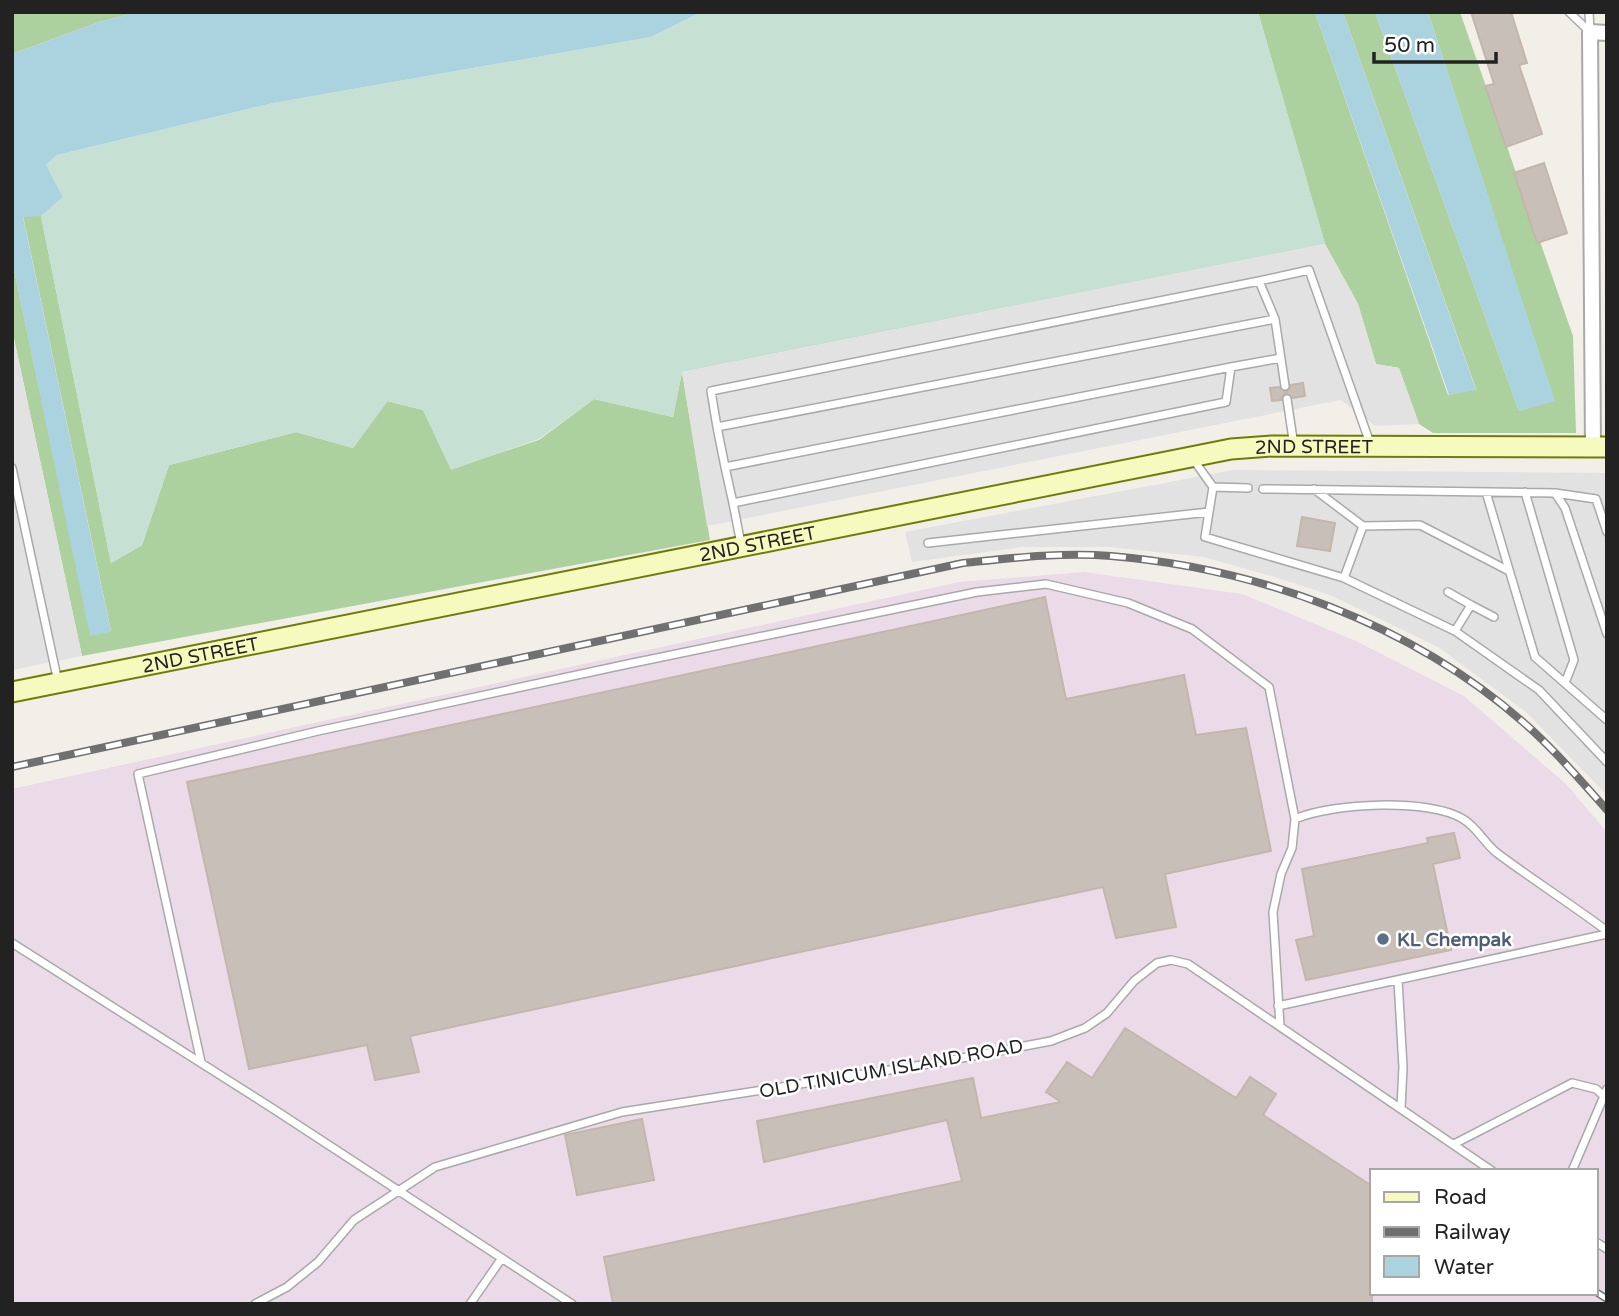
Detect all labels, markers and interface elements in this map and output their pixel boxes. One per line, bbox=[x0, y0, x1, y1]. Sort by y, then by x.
scale bar bbox=[1374, 21, 1496, 65]
text: 50 m bbox=[1384, 33, 1435, 58]
street label: 2ND STREET bbox=[1254, 436, 1374, 459]
street label: 2ND STREET bbox=[697, 522, 818, 567]
street label: 2ND STREET bbox=[140, 633, 261, 678]
place label: KL Chempak bbox=[1397, 929, 1512, 952]
marker: KL Chempak bbox=[1375, 931, 1391, 947]
street label: OLD TINICUM ISLAND ROAD bbox=[758, 1035, 1025, 1103]
legend bbox=[1370, 1169, 1598, 1295]
text: Road bbox=[1434, 1185, 1487, 1210]
text: Railway bbox=[1434, 1220, 1511, 1245]
text: Water bbox=[1434, 1255, 1494, 1280]

